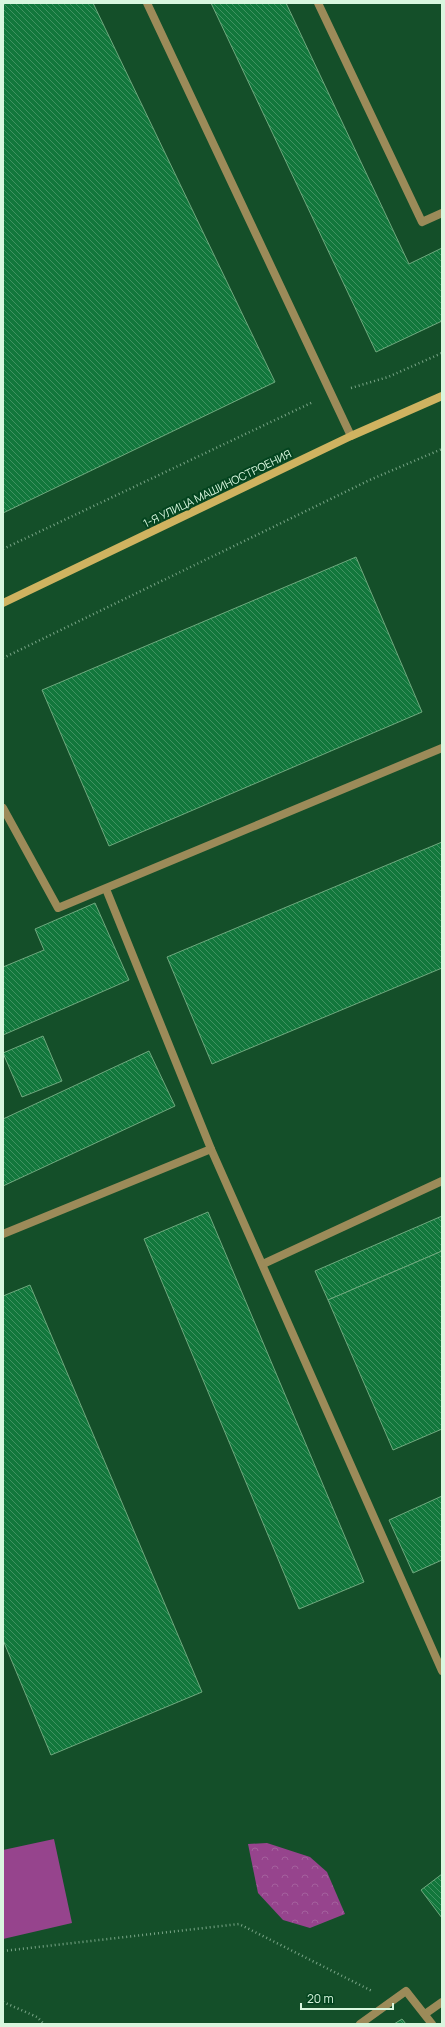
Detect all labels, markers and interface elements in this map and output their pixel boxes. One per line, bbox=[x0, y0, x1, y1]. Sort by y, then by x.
street label: 1-Я УЛИЦА МАШИНОСТРОЕНИЯ bbox=[140, 446, 294, 530]
scale bar bbox=[301, 1985, 393, 2011]
text: 20 m bbox=[307, 1990, 334, 2007]

